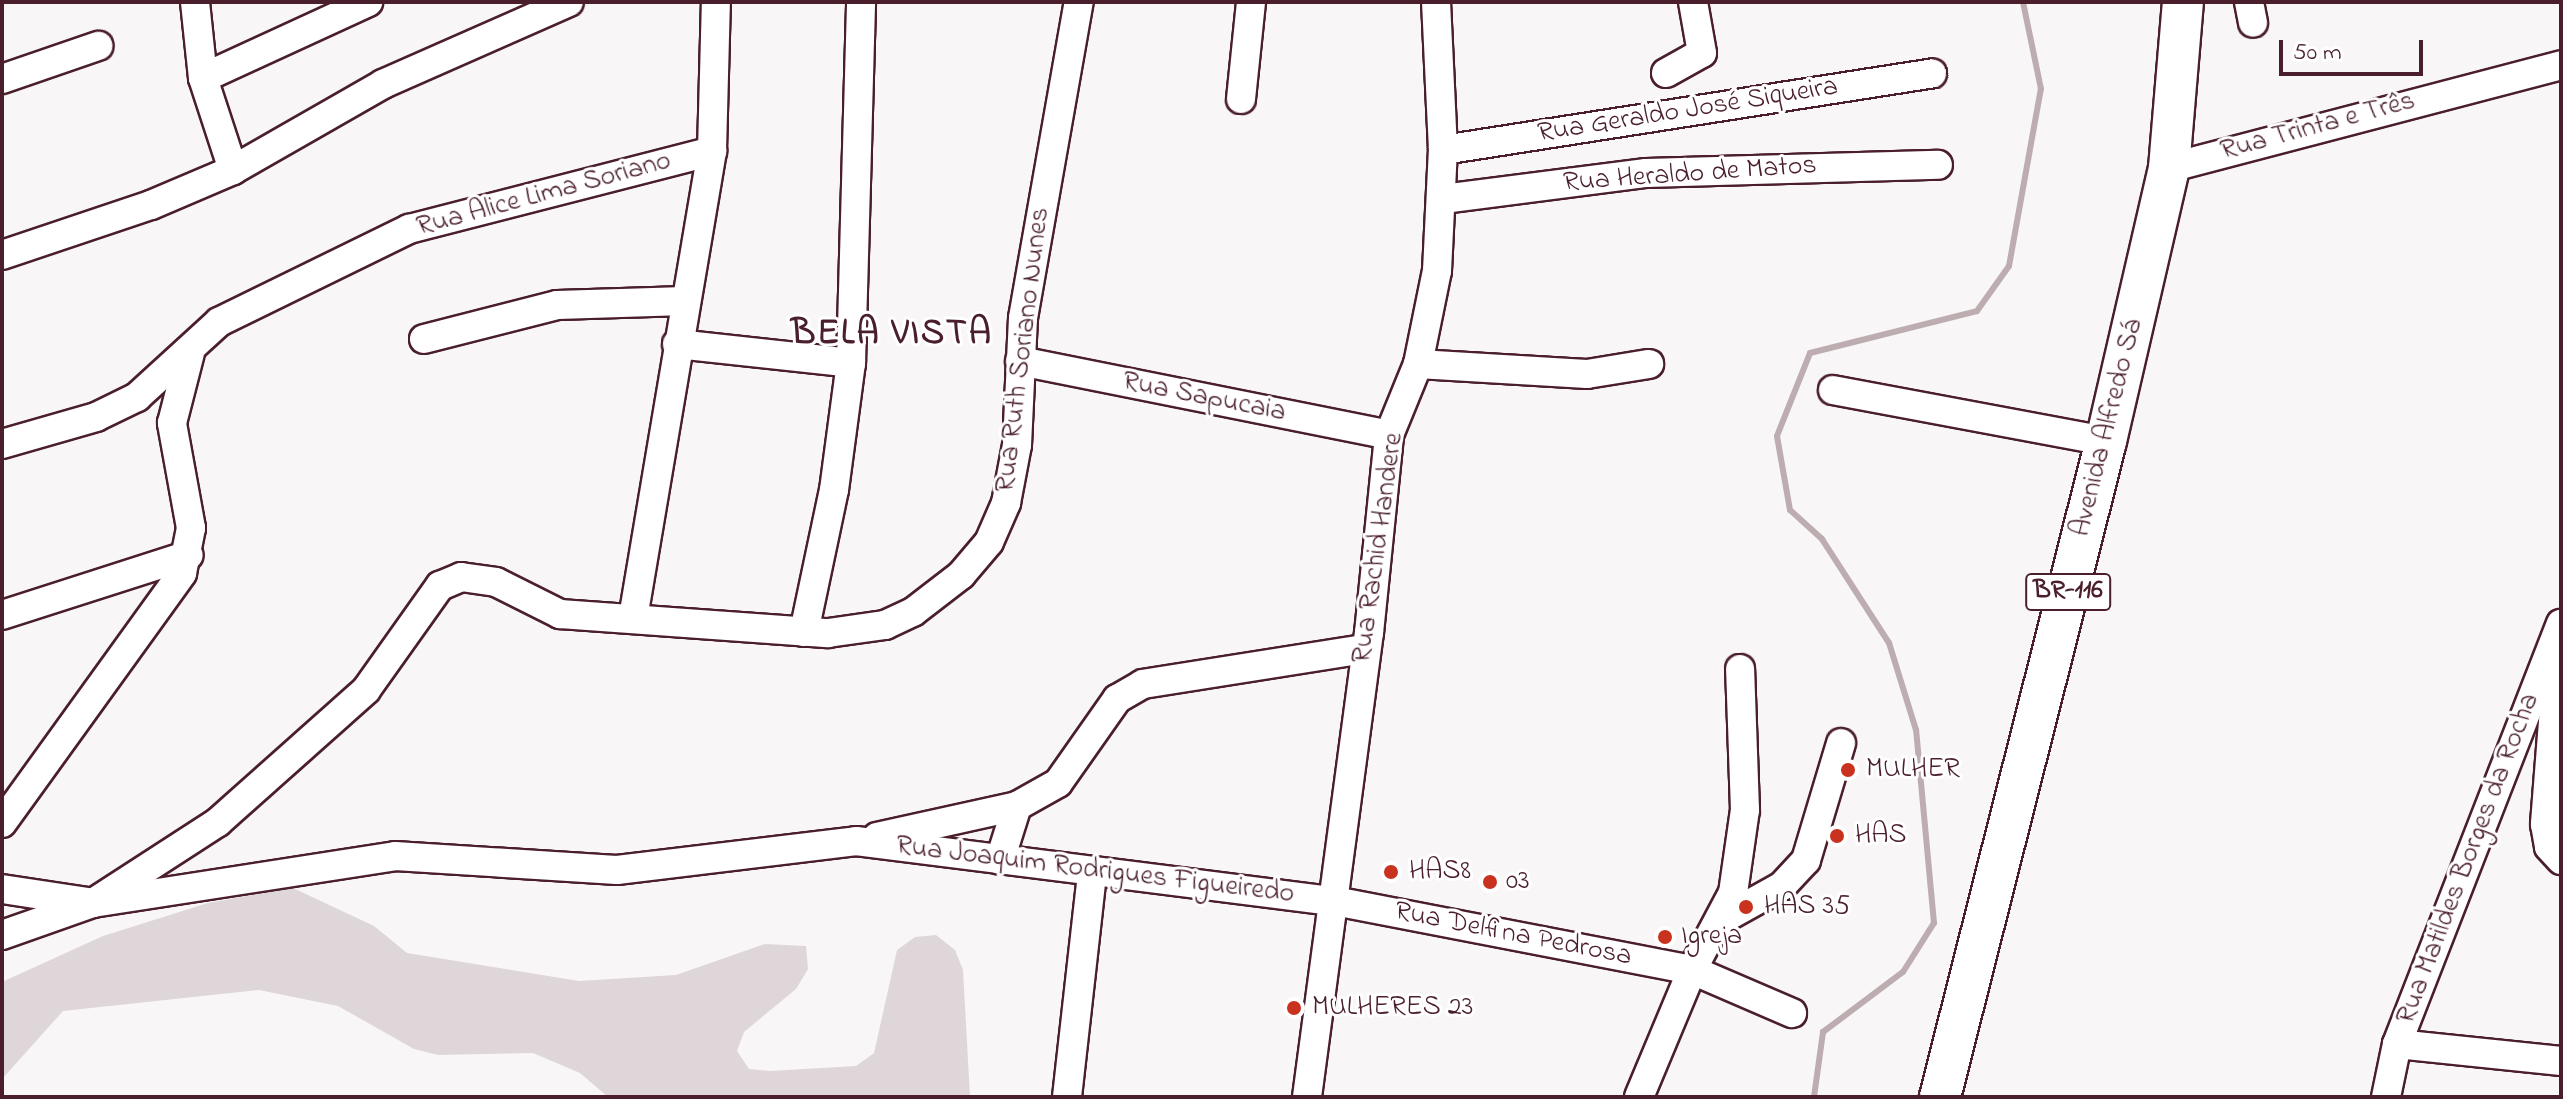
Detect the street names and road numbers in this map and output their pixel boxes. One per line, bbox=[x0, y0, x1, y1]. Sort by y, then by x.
street label: Rua Geraldo José Siqueira bbox=[1536, 71, 1840, 151]
street label: Rua Trinta e Três bbox=[2217, 85, 2419, 169]
street label: Rua Alice Lima Soriano bbox=[413, 145, 675, 245]
street label: Rua Heraldo de Matos bbox=[1562, 149, 1818, 201]
street label: Rua Ruth Soriano Nunes bbox=[990, 206, 1058, 494]
street label: Avenida Alfredo Sá bbox=[2065, 316, 2151, 540]
street label: Rua Sapucaia bbox=[1120, 366, 1288, 430]
street label: Rua Rachid Handere bbox=[1346, 431, 1412, 665]
road number: BR-116 bbox=[2024, 570, 2112, 614]
street label: Rua Matildes Borges da Rocha bbox=[2390, 689, 2548, 1029]
street label: Rua Joaquim Rodrigues Figueiredo bbox=[894, 830, 1296, 912]
street label: Rua Delfina Pedrosa bbox=[1392, 896, 1634, 974]

